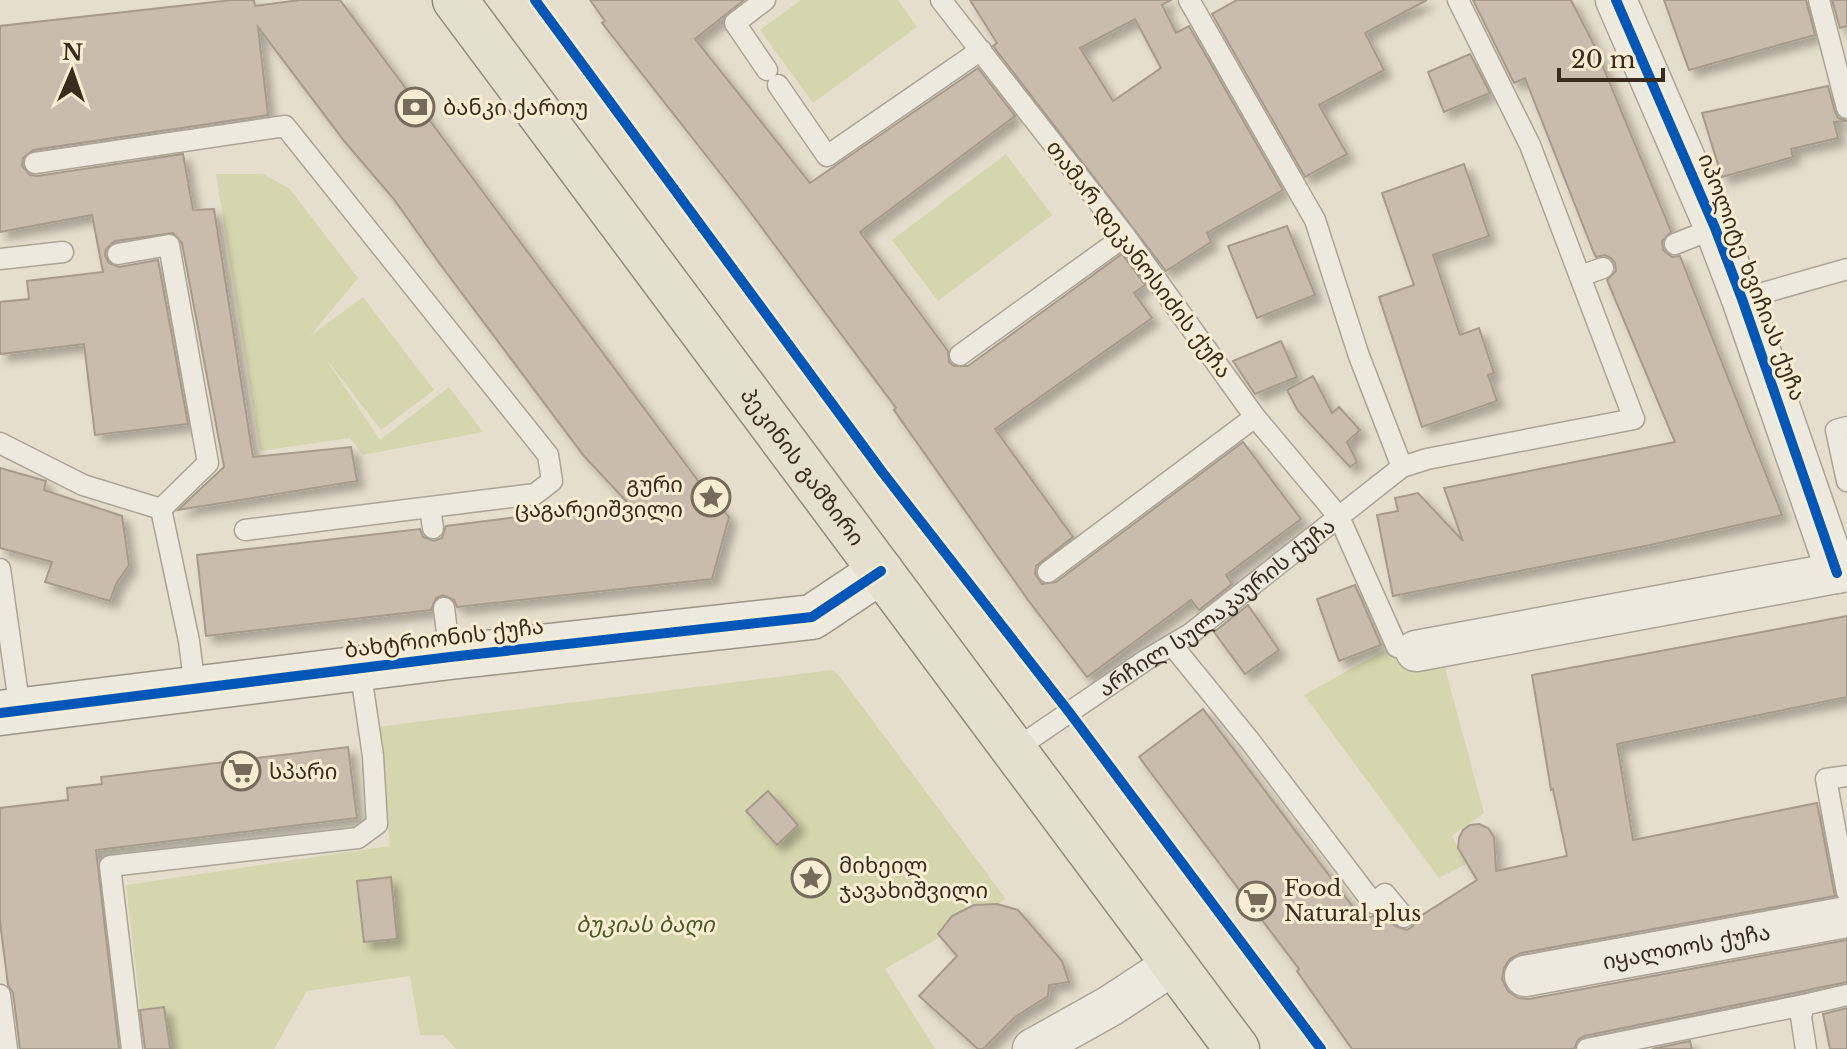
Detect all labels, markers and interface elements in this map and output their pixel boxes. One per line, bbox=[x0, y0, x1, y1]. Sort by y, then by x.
north arrow bbox=[32, 32, 112, 112]
scale bar bbox=[1559, 32, 1663, 82]
text: N bbox=[62, 39, 84, 66]
text: 20 m bbox=[1571, 45, 1636, 74]
bank icon: ბანკი ქართუ bbox=[394, 86, 436, 128]
place label: ბანკი ქართუ bbox=[443, 94, 588, 121]
street label: თამარ დეკანოსიძის ქუჩა bbox=[1041, 135, 1237, 383]
street label: იპოლიტე ხვიჩიას ქუჩა bbox=[1692, 149, 1812, 405]
street label: პეკინის გამზირი bbox=[735, 382, 871, 551]
place label: გური ცაგარეიშვილი bbox=[515, 471, 683, 523]
place icon: გური ცაგარეიშვილი bbox=[690, 476, 732, 518]
street label: არჩილ სულაკაურის ქუჩა bbox=[1093, 512, 1340, 702]
street label: ბახტრიონის ქუჩა bbox=[343, 612, 545, 664]
supermarket icon: სპარი bbox=[220, 750, 262, 792]
place label: სპარი bbox=[269, 758, 337, 785]
place label: მიხეილ ჯავახიშვილი bbox=[839, 852, 988, 904]
place icon: მიხეილ ჯავახიშვილი bbox=[790, 857, 832, 899]
place label: Food Natural plus bbox=[1284, 875, 1421, 927]
supermarket icon: Food Natural plus bbox=[1235, 880, 1277, 922]
park label: ბუკიას ბაღი bbox=[576, 911, 716, 938]
street label: იყალთოს ქუჩა bbox=[1600, 918, 1772, 975]

